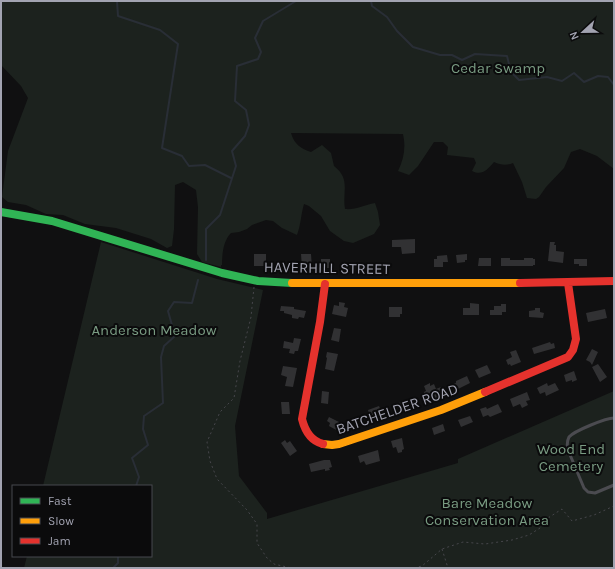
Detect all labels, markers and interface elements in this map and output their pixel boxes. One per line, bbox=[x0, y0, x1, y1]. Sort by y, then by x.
north arrow bbox=[563, 12, 603, 52]
text: N bbox=[567, 29, 582, 42]
park label: Cedar Swamp bbox=[451, 59, 545, 77]
street label: HAVERHILL STREET bbox=[264, 258, 391, 278]
park label: Anderson Meadow bbox=[92, 321, 217, 339]
street label: BATCHELDER ROAD bbox=[334, 380, 460, 438]
park label: Wood End Cemetery bbox=[537, 440, 605, 475]
legend bbox=[12, 485, 152, 557]
text: Fast bbox=[48, 494, 72, 508]
park label: Bare Meadow Conservation Area bbox=[425, 494, 549, 529]
text: Slow bbox=[48, 514, 74, 528]
text: Jam bbox=[48, 534, 71, 548]

